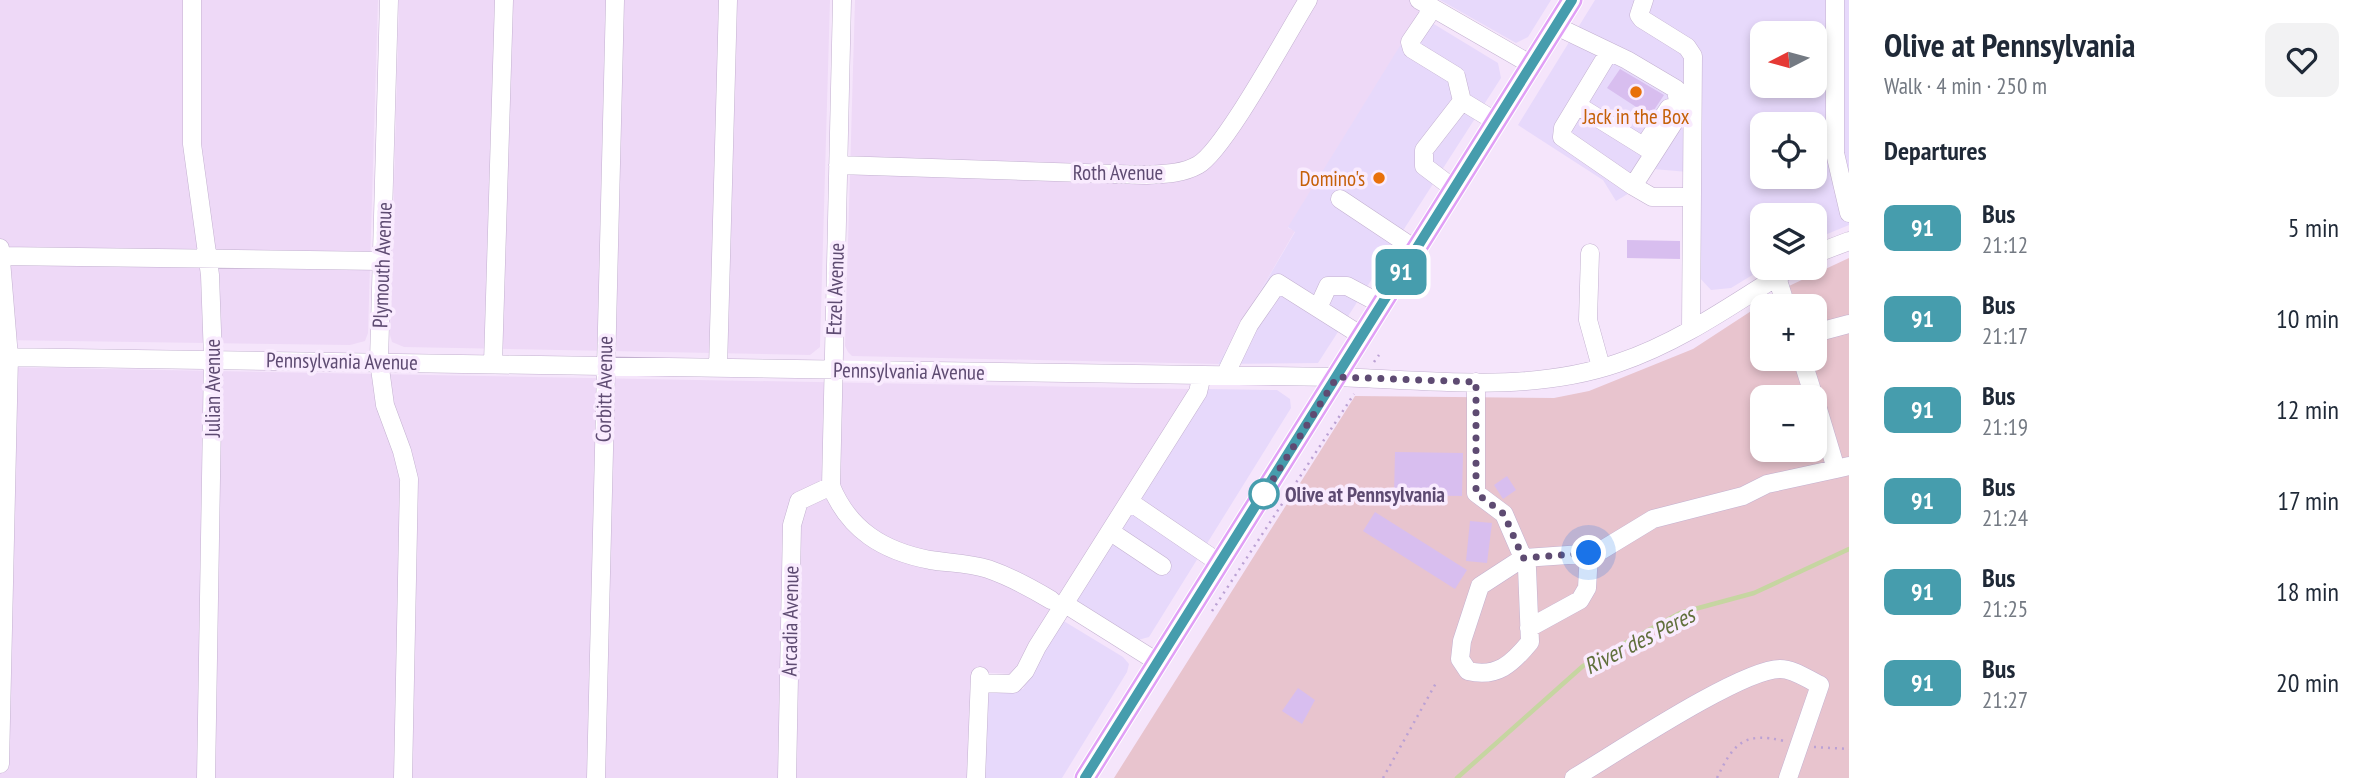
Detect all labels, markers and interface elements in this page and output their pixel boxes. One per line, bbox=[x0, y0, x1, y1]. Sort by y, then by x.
north arrow bbox=[1750, 21, 1827, 98]
map controls bbox=[1750, 21, 1827, 462]
text: Olive at Pennsylvania bbox=[1884, 23, 2136, 66]
button: heart bbox=[2265, 23, 2339, 97]
text: Walk · 4 min · 250 m bbox=[1884, 71, 2047, 100]
marker: Jack in the Box bbox=[1628, 84, 1644, 100]
place label: Jack in the Box bbox=[1582, 103, 1690, 130]
button: locate bbox=[1750, 112, 1827, 189]
text: Departures bbox=[1884, 134, 1987, 167]
street label: Roth Avenue bbox=[1073, 159, 1163, 186]
place label: Domino's bbox=[1300, 165, 1365, 192]
marker: Domino's bbox=[1371, 170, 1387, 186]
text: Bus bbox=[1982, 197, 2015, 230]
street label: Plymouth Avenue bbox=[366, 201, 398, 329]
button: layers bbox=[1750, 203, 1827, 280]
text: 5 min bbox=[2288, 211, 2339, 244]
text: 91 bbox=[1911, 212, 1934, 243]
text: 21:12 bbox=[1982, 230, 2028, 259]
street label: Etzel Avenue bbox=[820, 242, 850, 336]
line badge: 91 bbox=[1370, 249, 1432, 295]
text: 91 bbox=[1390, 256, 1412, 287]
text: Bus bbox=[1982, 288, 2015, 321]
button: + bbox=[1750, 294, 1827, 371]
text: 10 min bbox=[2276, 302, 2339, 335]
text: 91 bbox=[1911, 303, 1934, 334]
text: 21:17 bbox=[1982, 321, 2028, 350]
street label: Corbitt Avenue bbox=[590, 336, 618, 442]
street label: Julian Avenue bbox=[199, 339, 226, 438]
street label: Pennsylvania Avenue bbox=[266, 346, 418, 376]
street label: Pennsylvania Avenue bbox=[833, 356, 985, 386]
text: Bus bbox=[1982, 379, 2015, 412]
button: − bbox=[1750, 385, 1827, 462]
text: 12 min bbox=[2276, 393, 2339, 426]
text: 91 bbox=[1911, 394, 1934, 425]
text: 21:19 bbox=[1982, 412, 2028, 441]
text: Bus bbox=[1982, 470, 2015, 503]
marker: Olive at Pennsylvania bbox=[1249, 479, 1279, 509]
place label: Olive at Pennsylvania bbox=[1285, 481, 1445, 508]
text: 17 min bbox=[2277, 484, 2339, 517]
text: 91 bbox=[1911, 485, 1934, 516]
text: 21:24 bbox=[1982, 503, 2028, 532]
your location bbox=[1571, 535, 1606, 570]
text: Bus bbox=[1982, 561, 2015, 594]
street label: Arcadia Avenue bbox=[776, 565, 804, 677]
text: 18 min bbox=[2276, 575, 2339, 608]
text: 91 bbox=[1911, 576, 1934, 607]
text: 21:25 bbox=[1982, 594, 2028, 623]
water label: River des Peres bbox=[1579, 599, 1701, 680]
text: Bus bbox=[1982, 652, 2015, 685]
text: 20 min bbox=[2276, 666, 2339, 699]
text: 91 bbox=[1911, 667, 1934, 698]
text: 21:27 bbox=[1982, 685, 2028, 714]

